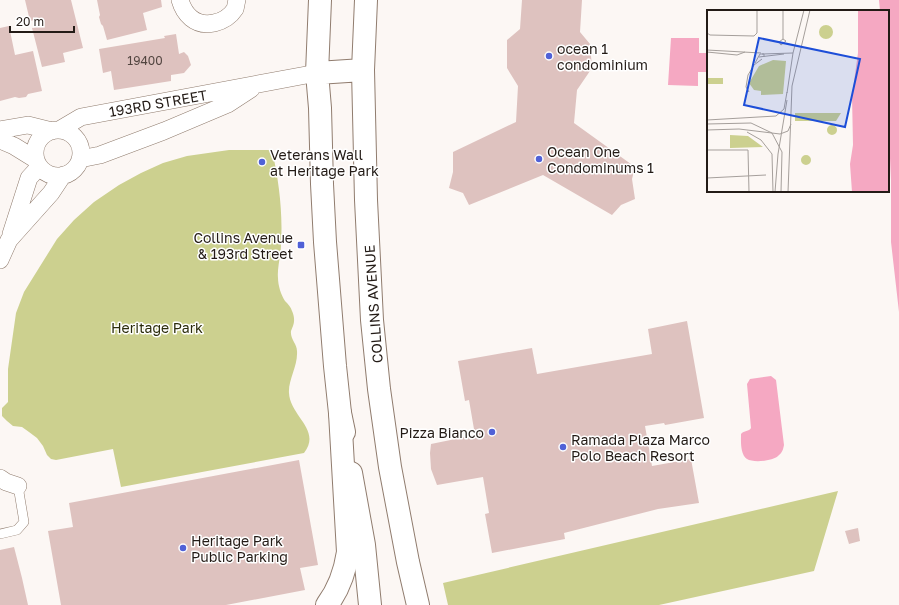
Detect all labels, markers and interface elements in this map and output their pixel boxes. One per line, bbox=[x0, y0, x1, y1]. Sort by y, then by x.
scale bar bbox=[10, 8, 74, 34]
inset map bbox=[707, 10, 889, 192]
text: 20 m bbox=[16, 14, 44, 29]
place label: ocean 1 condominium bbox=[557, 40, 648, 73]
marker: ocean 1 condominium bbox=[544, 51, 554, 61]
house number: 19400 bbox=[127, 53, 163, 68]
street label: 193RD STREET bbox=[108, 86, 209, 120]
place label: Ocean One Condominums 1 bbox=[547, 143, 654, 176]
place label: Veterans Wall at Heritage Park bbox=[270, 146, 379, 179]
marker: Ocean One Condominums 1 bbox=[534, 154, 544, 164]
marker: Veterans Wall at Heritage Park bbox=[257, 157, 267, 167]
place label: Collins Avenue & 193rd Street bbox=[193, 229, 293, 262]
marker: Collins Avenue & 193rd Street bbox=[296, 240, 306, 250]
street label: COLLINS AVENUE bbox=[360, 244, 386, 364]
park label: Heritage Park bbox=[111, 319, 203, 336]
place label: Pizza Bianco bbox=[400, 424, 484, 441]
marker: Pizza Bianco bbox=[487, 427, 497, 437]
place label: Ramada Plaza Marco Polo Beach Resort bbox=[571, 431, 710, 464]
marker: Ramada Plaza Marco Polo Beach Resort bbox=[558, 442, 568, 452]
place label: Heritage Park Public Parking bbox=[191, 532, 288, 565]
marker: Heritage Park Public Parking bbox=[178, 543, 188, 553]

